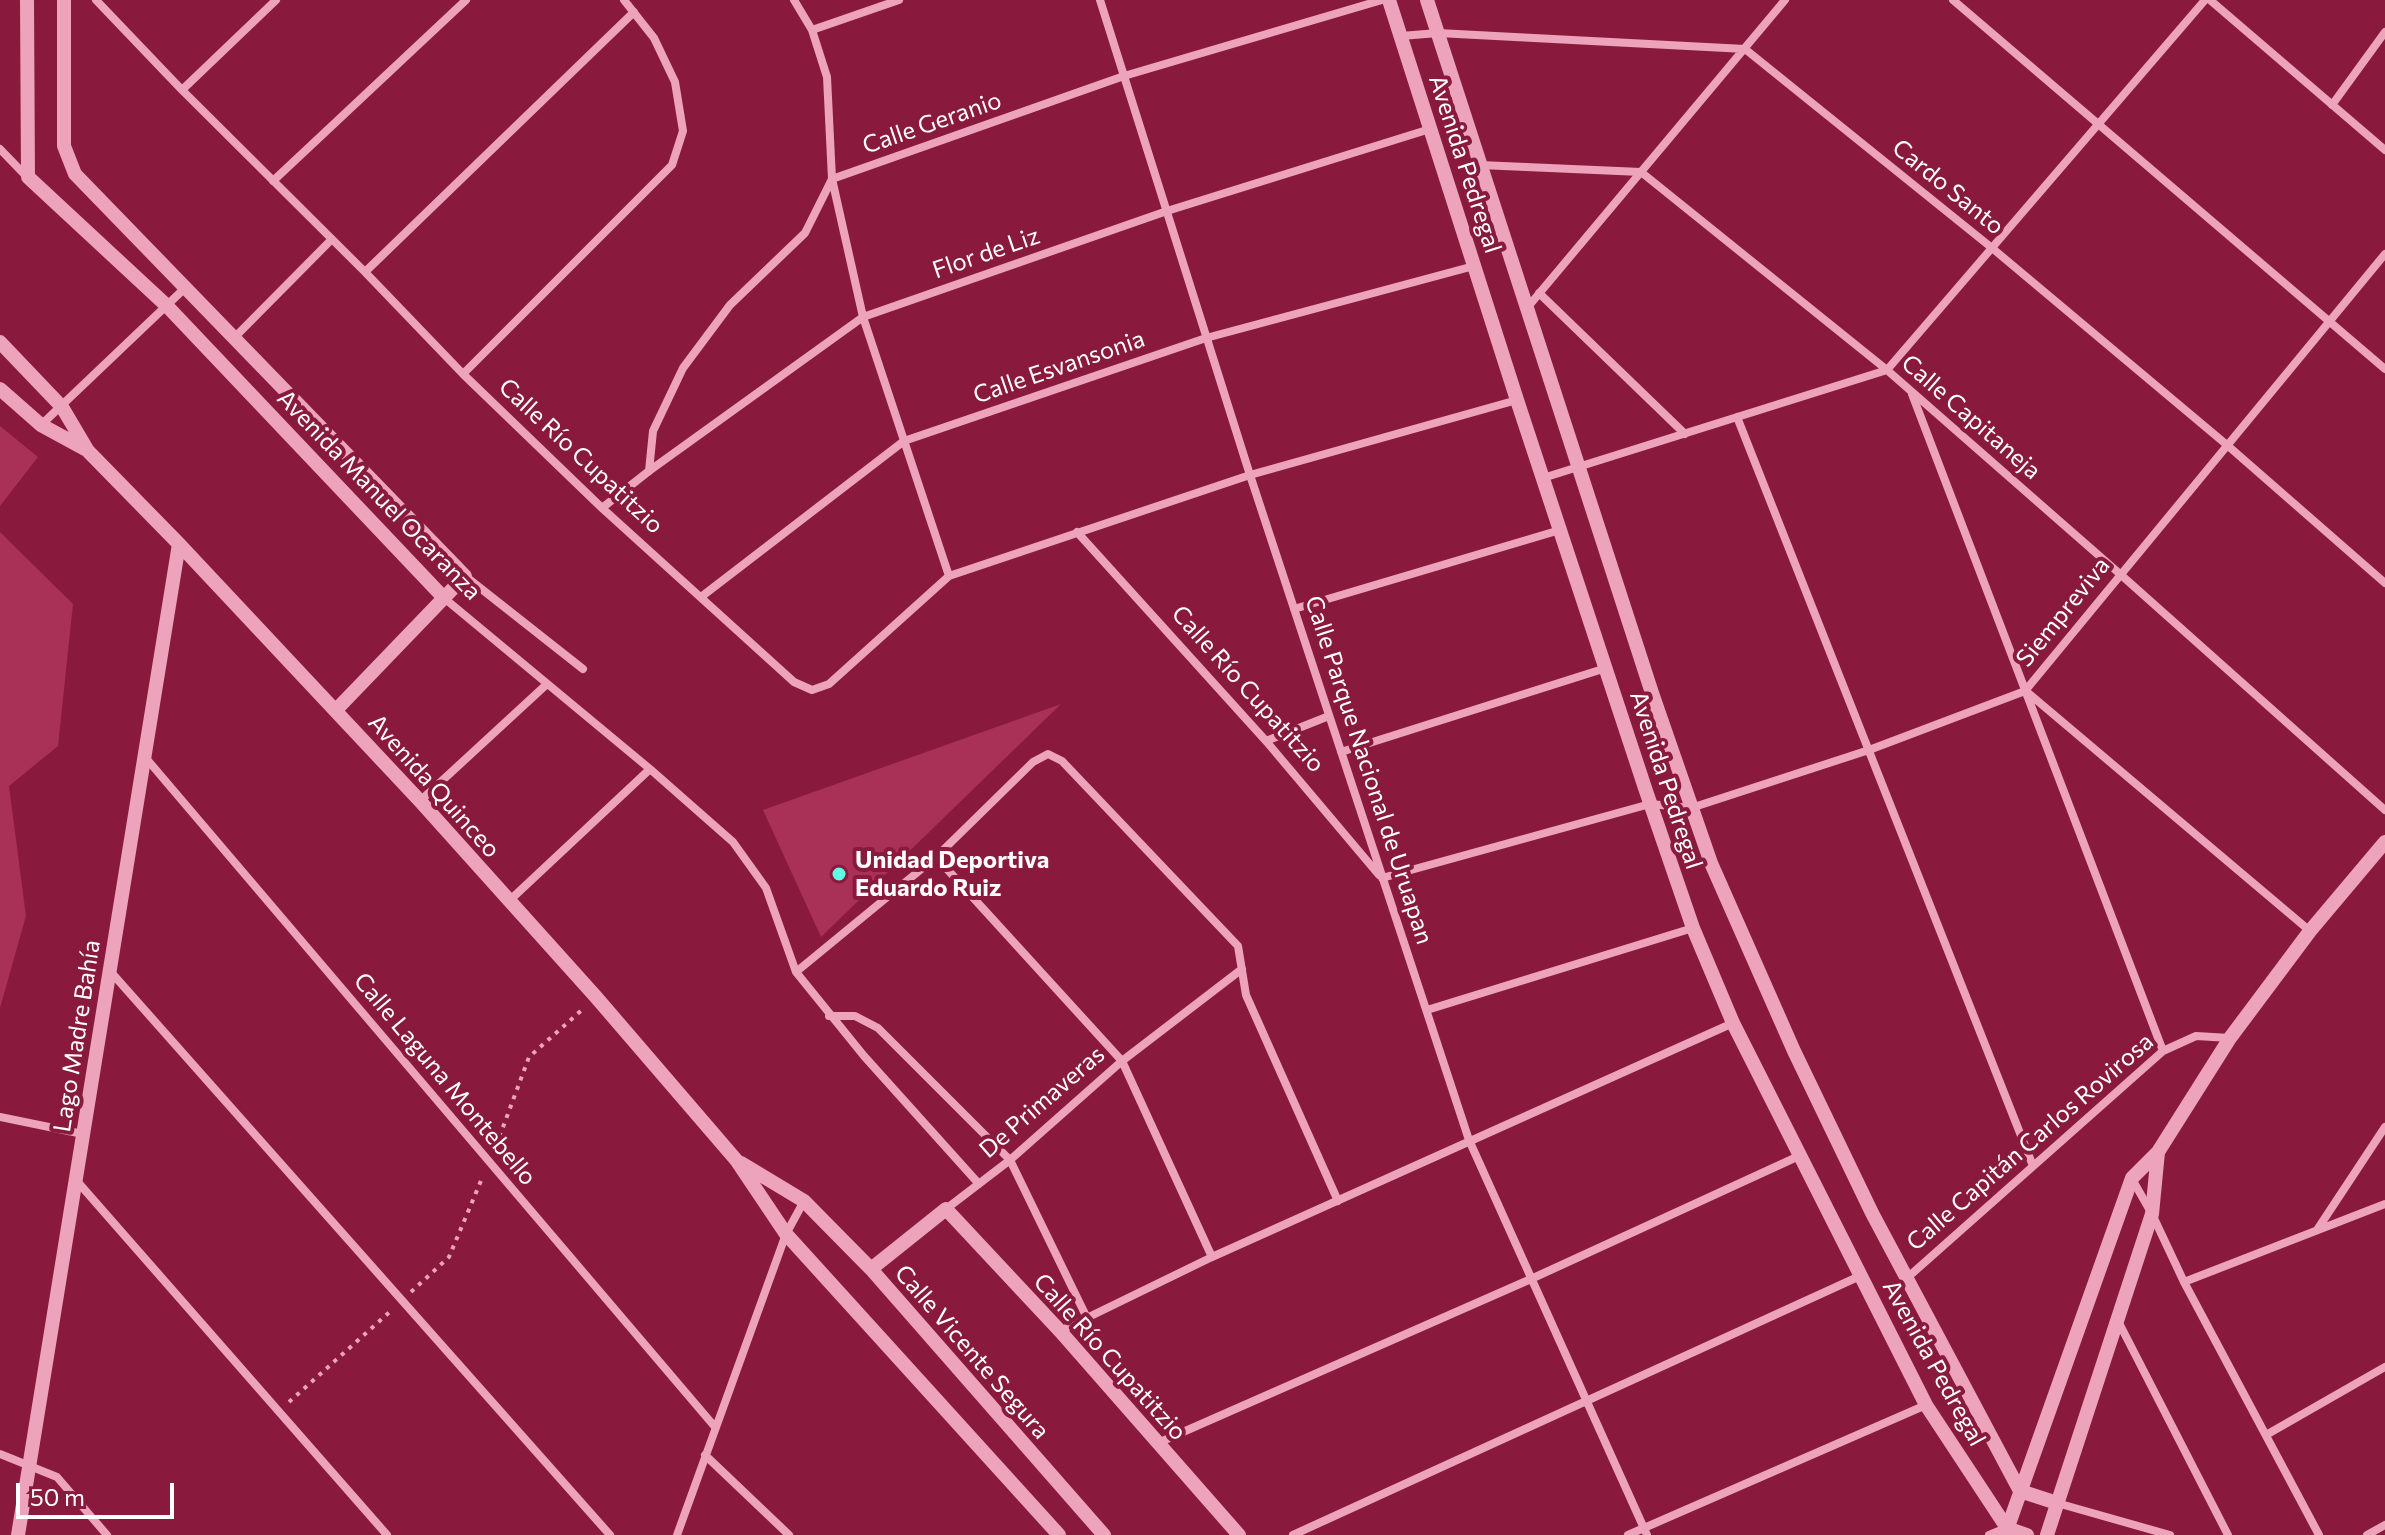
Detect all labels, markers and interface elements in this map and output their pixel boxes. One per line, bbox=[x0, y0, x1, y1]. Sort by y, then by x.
street label: Avenida Pedregal bbox=[1423, 71, 1507, 257]
street label: Calle Geranio bbox=[859, 86, 1005, 160]
street label: Cardo Santo bbox=[1886, 133, 2010, 241]
street label: Flor de Liz bbox=[929, 221, 1043, 285]
street label: Calle Esvansonia bbox=[969, 324, 1149, 410]
street label: Calle Capitaneja bbox=[1895, 349, 2047, 485]
street label: Calle Río Cupatitzio bbox=[493, 372, 669, 540]
street label: Avenida Manuel Ocaranza bbox=[271, 384, 487, 606]
street label: Siempreviva bbox=[2010, 551, 2116, 673]
street label: Calle Parque Nacional de Uruapan bbox=[1299, 592, 1439, 948]
street label: Calle Río Cupatitzio bbox=[1166, 600, 1330, 778]
street label: Avenida Pedregal bbox=[1624, 687, 1708, 873]
street label: Avenida Quinceo bbox=[362, 708, 506, 864]
place label: Unidad Deportiva Eduardo Ruiz bbox=[855, 846, 1049, 902]
marker: Unidad Deportiva Eduardo Ruiz bbox=[830, 865, 848, 883]
street label: Lago Madre Bahía bbox=[48, 938, 106, 1134]
street label: Calle Laguna Montebello bbox=[348, 967, 542, 1191]
street label: Calle Capitán Carlos Rovirosa bbox=[1901, 1027, 2159, 1257]
street label: De Primaveras bbox=[974, 1040, 1110, 1164]
street label: Calle Vicente Segura bbox=[889, 1259, 1055, 1445]
street label: Calle Río Cupatitzio bbox=[1028, 1268, 1192, 1446]
street label: Avenida Pedregal bbox=[1876, 1275, 1992, 1451]
scale bar bbox=[20, 1467, 178, 1517]
text: 50 m bbox=[30, 1482, 85, 1511]

